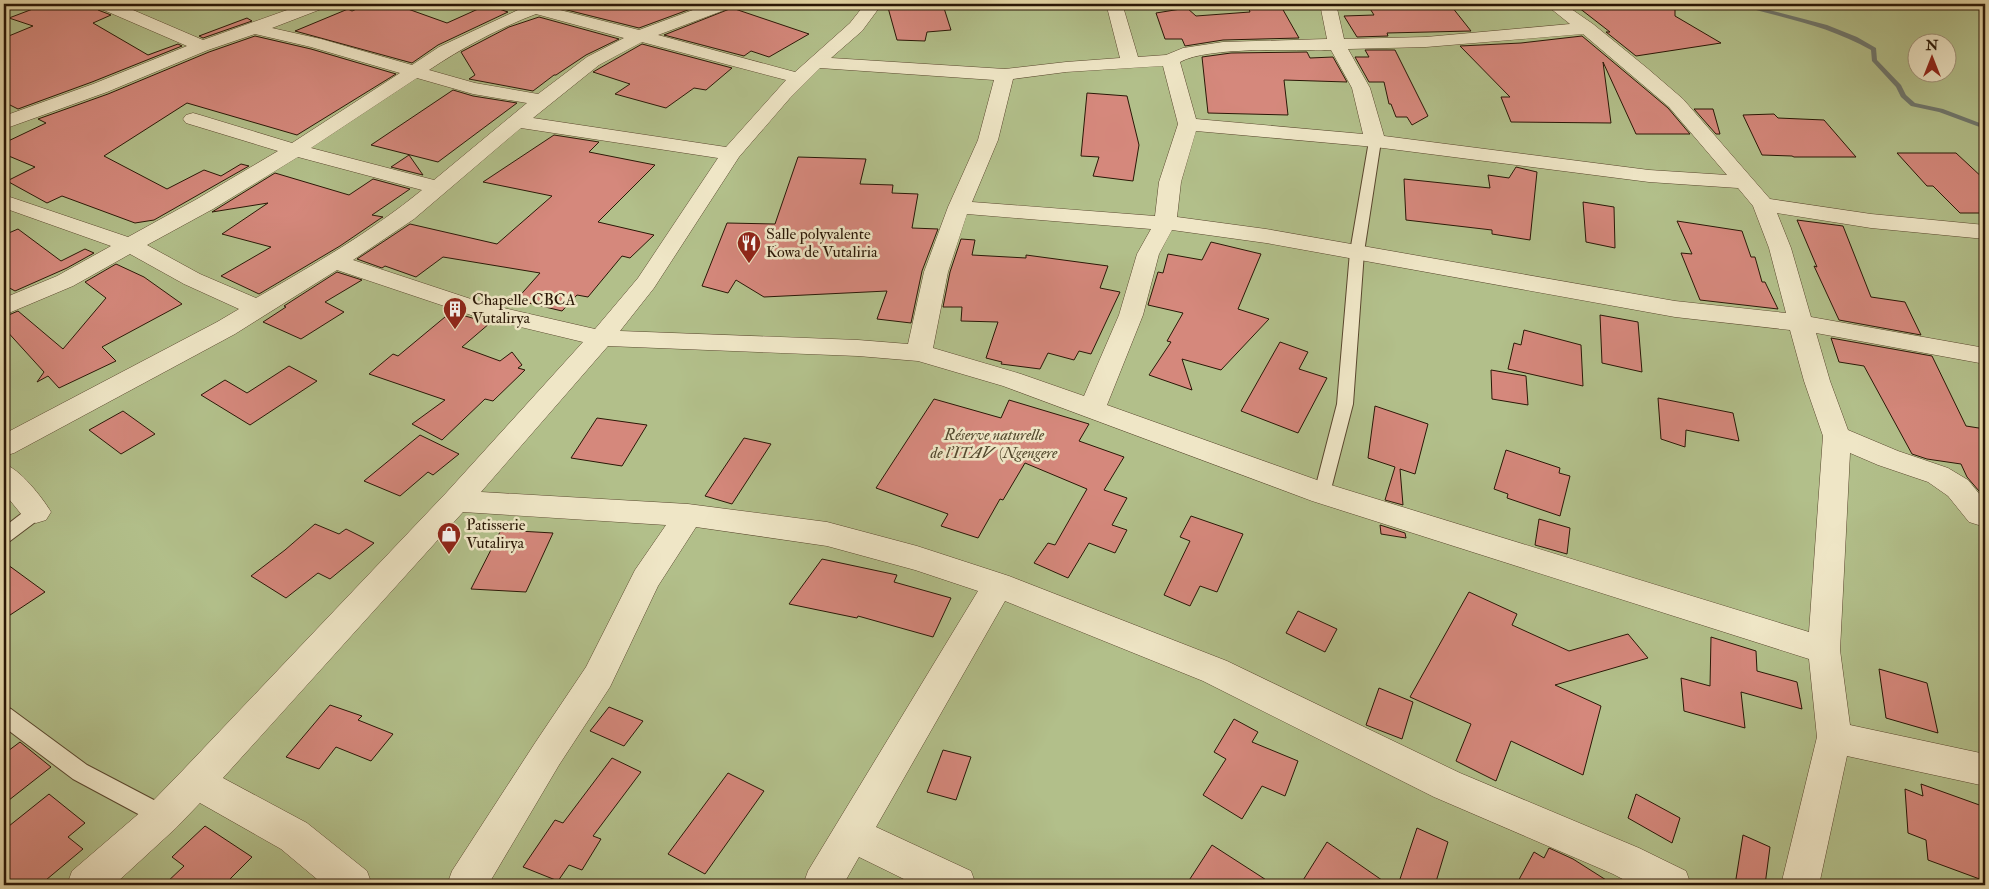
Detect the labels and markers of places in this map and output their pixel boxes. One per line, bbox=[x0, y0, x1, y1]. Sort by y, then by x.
place label: Salle polyvalente Kowa de Vutaliria bbox=[766, 224, 878, 262]
restaurant icon: Salle polyvalente Kowa de Vutaliria bbox=[736, 230, 762, 264]
place label: Chapelle CBCA Vutalirya bbox=[472, 290, 576, 328]
building icon: Chapelle CBCA Vutalirya bbox=[442, 296, 468, 330]
place label: Patisserie Vutalirya bbox=[466, 515, 526, 553]
shop icon: Patisserie Vutalirya bbox=[436, 521, 462, 555]

